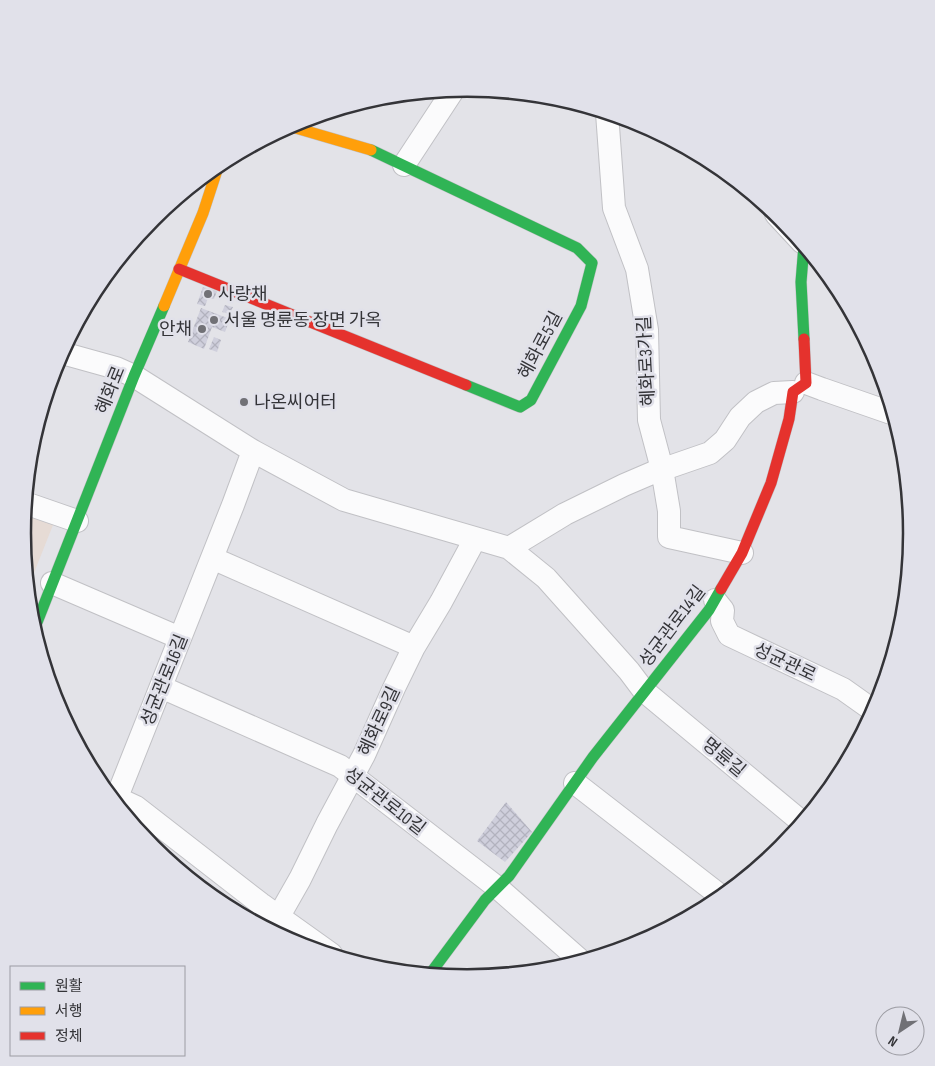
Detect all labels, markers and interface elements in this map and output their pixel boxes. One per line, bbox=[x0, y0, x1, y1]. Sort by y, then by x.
place label: 사랑채 bbox=[218, 284, 268, 305]
marker: 사랑채 bbox=[202, 288, 214, 300]
street label: 혜화로5길 bbox=[514, 308, 567, 383]
place label: 서울 명륜동 장면 가옥 bbox=[224, 310, 382, 331]
marker: 서울 명륜동 장면 가옥 bbox=[208, 314, 220, 326]
street label: 혜화로3가길 bbox=[634, 315, 659, 407]
place label: 안채 bbox=[159, 319, 192, 340]
marker: 안채 bbox=[196, 323, 208, 335]
street label: 혜화로 bbox=[91, 363, 130, 417]
place label: 나온씨어터 bbox=[254, 392, 337, 413]
marker: 나온씨어터 bbox=[238, 396, 250, 408]
street label: 성균관로14길 bbox=[635, 581, 710, 671]
street label: 성균관로16길 bbox=[137, 631, 192, 729]
street label: 성균관로 bbox=[750, 639, 819, 686]
street label: 혜화로9길 bbox=[354, 683, 405, 759]
street label: 명륜길 bbox=[698, 733, 749, 781]
street label: 성균관로10길 bbox=[340, 763, 429, 840]
legend bbox=[10, 966, 185, 1056]
text: 원활 bbox=[55, 977, 83, 996]
text: 서행 bbox=[55, 1002, 83, 1021]
north arrow bbox=[875, 1006, 925, 1056]
text: 정체 bbox=[55, 1027, 83, 1046]
text: N bbox=[885, 1032, 901, 1050]

